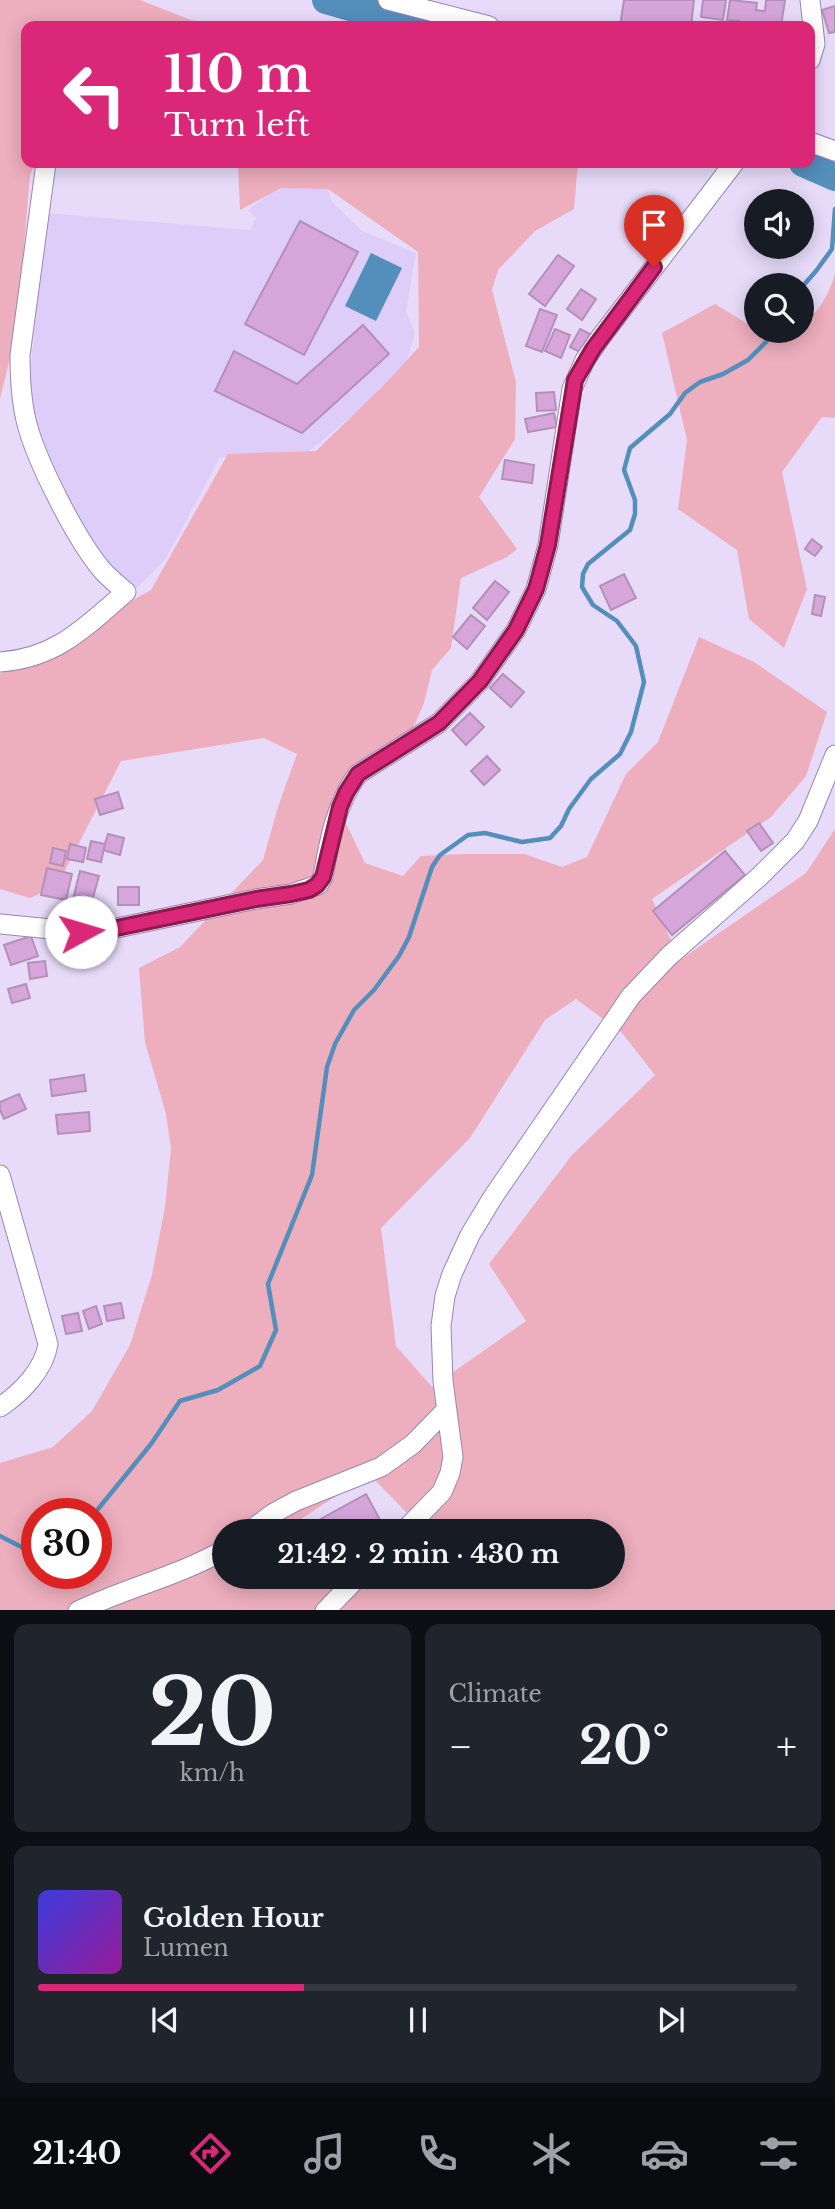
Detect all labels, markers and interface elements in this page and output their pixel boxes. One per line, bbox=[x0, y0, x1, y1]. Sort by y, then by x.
text: 110 m bbox=[164, 44, 311, 105]
icon: left bbox=[49, 49, 140, 140]
text: Turn left bbox=[164, 105, 310, 145]
map controls bbox=[744, 189, 814, 343]
button: sound bbox=[744, 189, 814, 259]
pin bbox=[624, 195, 684, 267]
icon: arrive bbox=[635, 206, 673, 244]
button: search bbox=[744, 273, 814, 343]
position arrow bbox=[44, 895, 118, 969]
speed limit sign: 30 bbox=[21, 1498, 112, 1589]
text: 21:42 · 2 min · 430 m bbox=[277, 1538, 560, 1570]
text: 20 bbox=[148, 1657, 276, 1770]
text: Climate bbox=[449, 1680, 542, 1708]
text: 20° bbox=[579, 1714, 670, 1778]
text: − bbox=[449, 1723, 473, 1770]
text: + bbox=[776, 1723, 797, 1770]
text: km/h bbox=[180, 1759, 245, 1787]
text: Golden Hour bbox=[143, 1902, 324, 1934]
text: Lumen bbox=[143, 1934, 229, 1962]
icon: previous bbox=[146, 2001, 184, 2039]
icon: pause bbox=[399, 2001, 437, 2039]
icon: next bbox=[652, 2001, 690, 2039]
icon: directions bbox=[186, 2129, 235, 2178]
icon: music bbox=[300, 2129, 349, 2178]
icon: phone bbox=[413, 2129, 462, 2178]
icon: climate bbox=[527, 2129, 576, 2178]
icon: car bbox=[640, 2129, 689, 2178]
icon: filters bbox=[754, 2129, 803, 2178]
text: 21:40 bbox=[32, 2133, 122, 2173]

